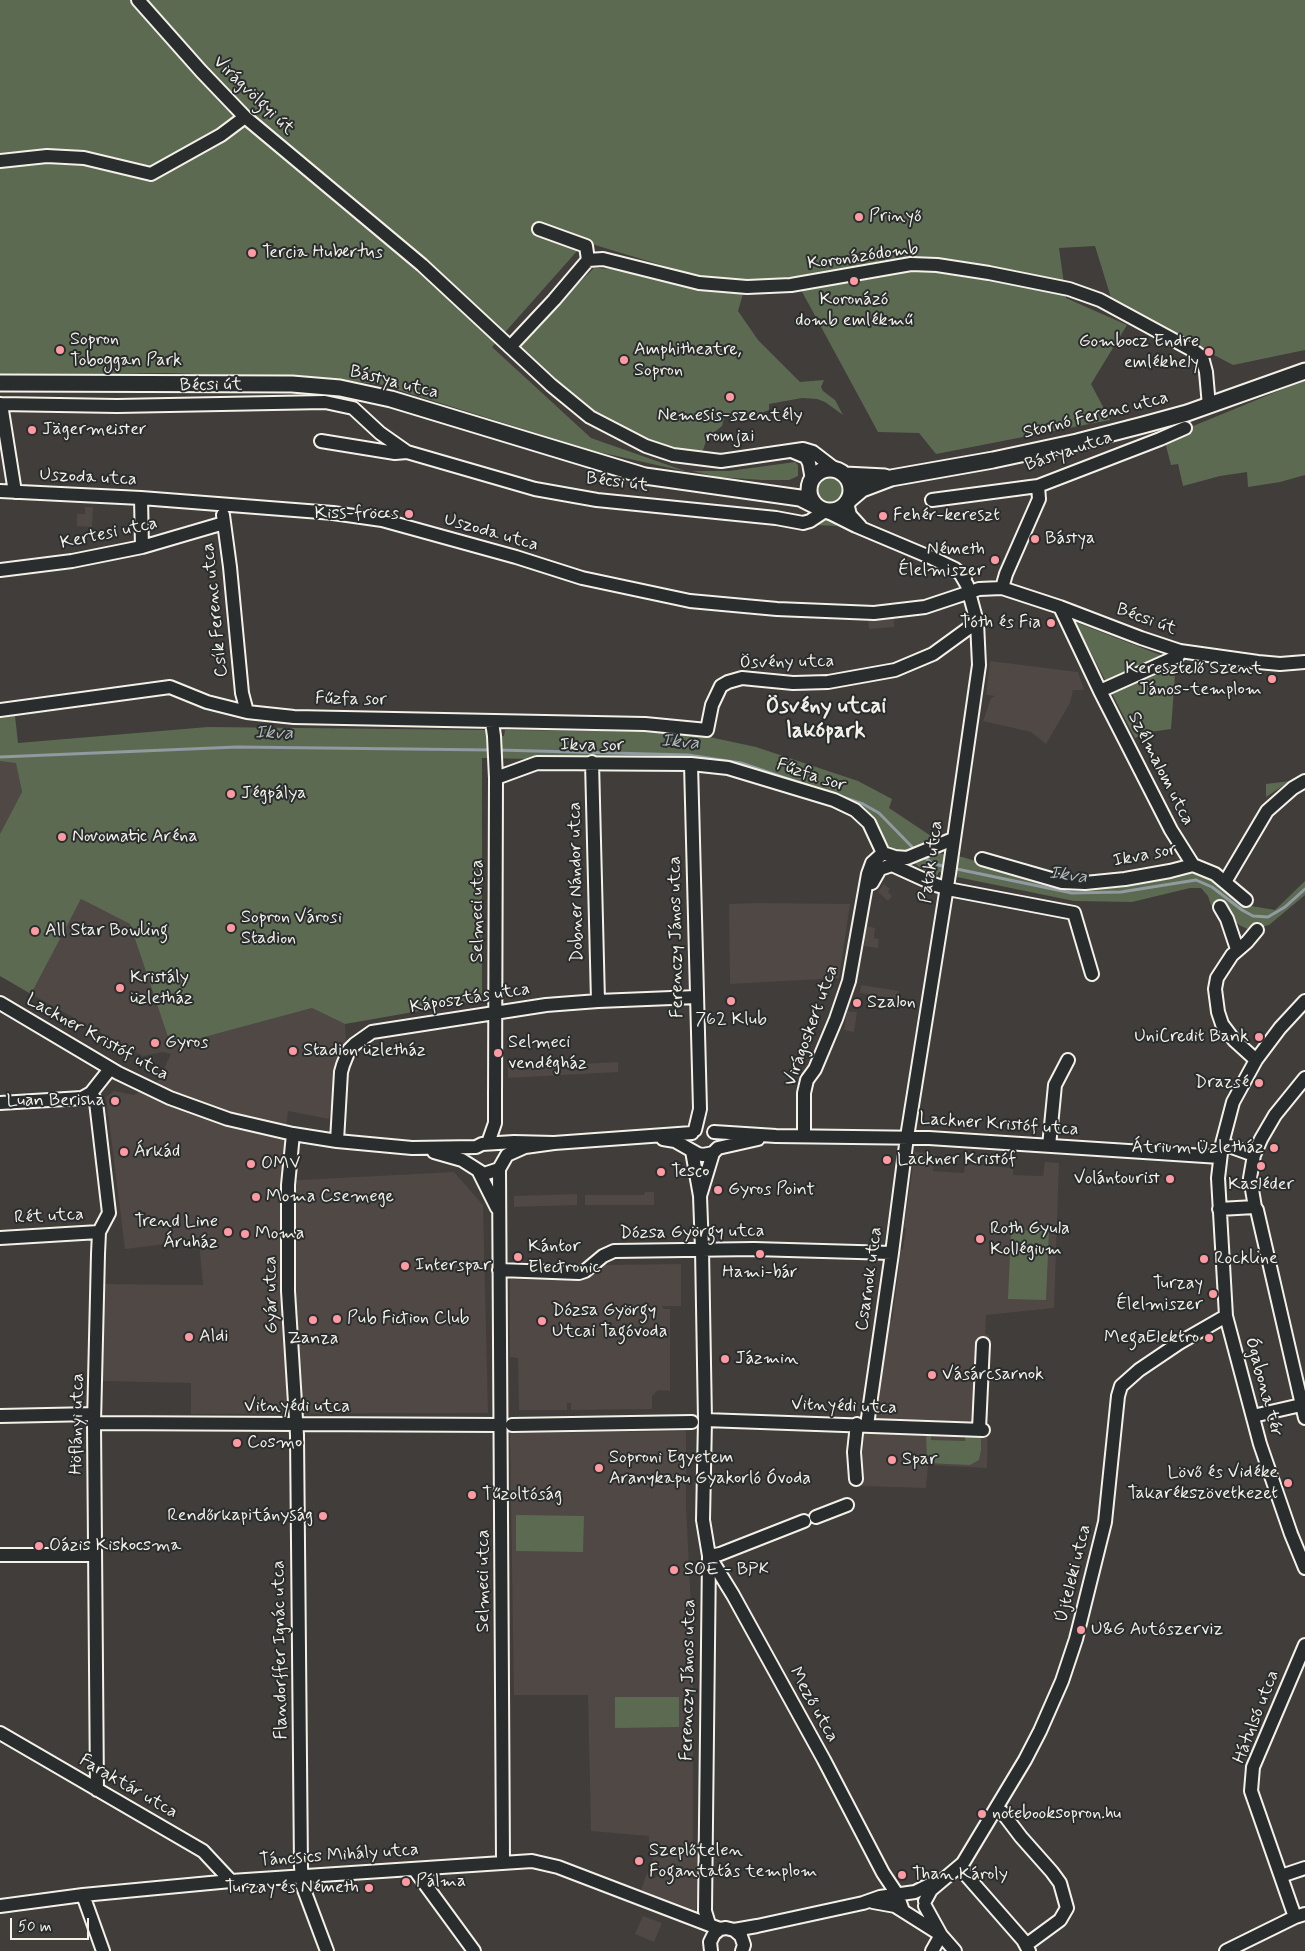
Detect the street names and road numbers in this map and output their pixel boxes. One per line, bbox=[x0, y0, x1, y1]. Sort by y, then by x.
street label: Virágvölgyi út bbox=[208, 52, 298, 140]
street label: Koronázódomb bbox=[806, 239, 920, 275]
street label: Bástya utca bbox=[347, 362, 441, 404]
street label: Bécsi út bbox=[180, 375, 242, 397]
street label: Stornó Ferenc utca bbox=[1021, 388, 1171, 444]
street label: Bástya utca bbox=[1023, 427, 1115, 477]
street label: Uszoda utca bbox=[39, 465, 137, 491]
street label: Bécsi út bbox=[585, 468, 649, 498]
street label: Uszoda utca bbox=[441, 509, 541, 557]
street label: Kertesi utca bbox=[58, 513, 160, 555]
street label: Csík Ferenc utca bbox=[198, 542, 234, 678]
street label: Bécsi út bbox=[1113, 599, 1179, 641]
street label: Ösvény utca bbox=[740, 651, 834, 675]
street label: Fűzfa sor bbox=[315, 689, 387, 711]
street label: Szélmalom utca bbox=[1122, 709, 1198, 829]
street label: Ikva sor bbox=[560, 735, 624, 757]
street label: Fűzfa sor bbox=[774, 755, 848, 797]
street label: Dobner Nándor utca bbox=[565, 802, 589, 962]
street label: Patak utca bbox=[916, 819, 948, 905]
street label: Ikva sor bbox=[1111, 839, 1179, 873]
street label: Ferenczy János utca bbox=[665, 856, 689, 1018]
street label: Selmeci utca bbox=[467, 860, 489, 962]
street label: Virágoskert utca bbox=[780, 963, 844, 1089]
street label: Káposztás utca bbox=[409, 979, 531, 1019]
street label: Lackner Kristóf utca bbox=[22, 990, 172, 1086]
street label: Lackner Kristóf utca bbox=[919, 1109, 1079, 1141]
street label: Rét utca bbox=[14, 1204, 84, 1230]
street label: Dózsa György utca bbox=[619, 1221, 765, 1245]
street label: Csarnok utca bbox=[852, 1225, 888, 1333]
street label: Gyár utca bbox=[261, 1256, 283, 1334]
street label: Ógabona tér bbox=[1239, 1335, 1287, 1439]
street label: Höflányi utca bbox=[66, 1373, 90, 1475]
street label: Vitnyédi utca bbox=[791, 1394, 897, 1420]
street label: Vitnyédi utca bbox=[244, 1396, 350, 1418]
street label: Újteleki utca bbox=[1051, 1522, 1097, 1626]
street label: Selmeci utca bbox=[473, 1530, 495, 1632]
street label: Flandorffer Ignác utca bbox=[269, 1560, 293, 1740]
street label: Ferenczy János utca bbox=[677, 1599, 701, 1761]
street label: Mező utca bbox=[784, 1664, 842, 1746]
street label: Hátulsó utca bbox=[1229, 1667, 1285, 1767]
street label: Faraktár utca bbox=[75, 1750, 181, 1824]
street label: Táncsics Mihály utca bbox=[259, 1840, 419, 1872]

